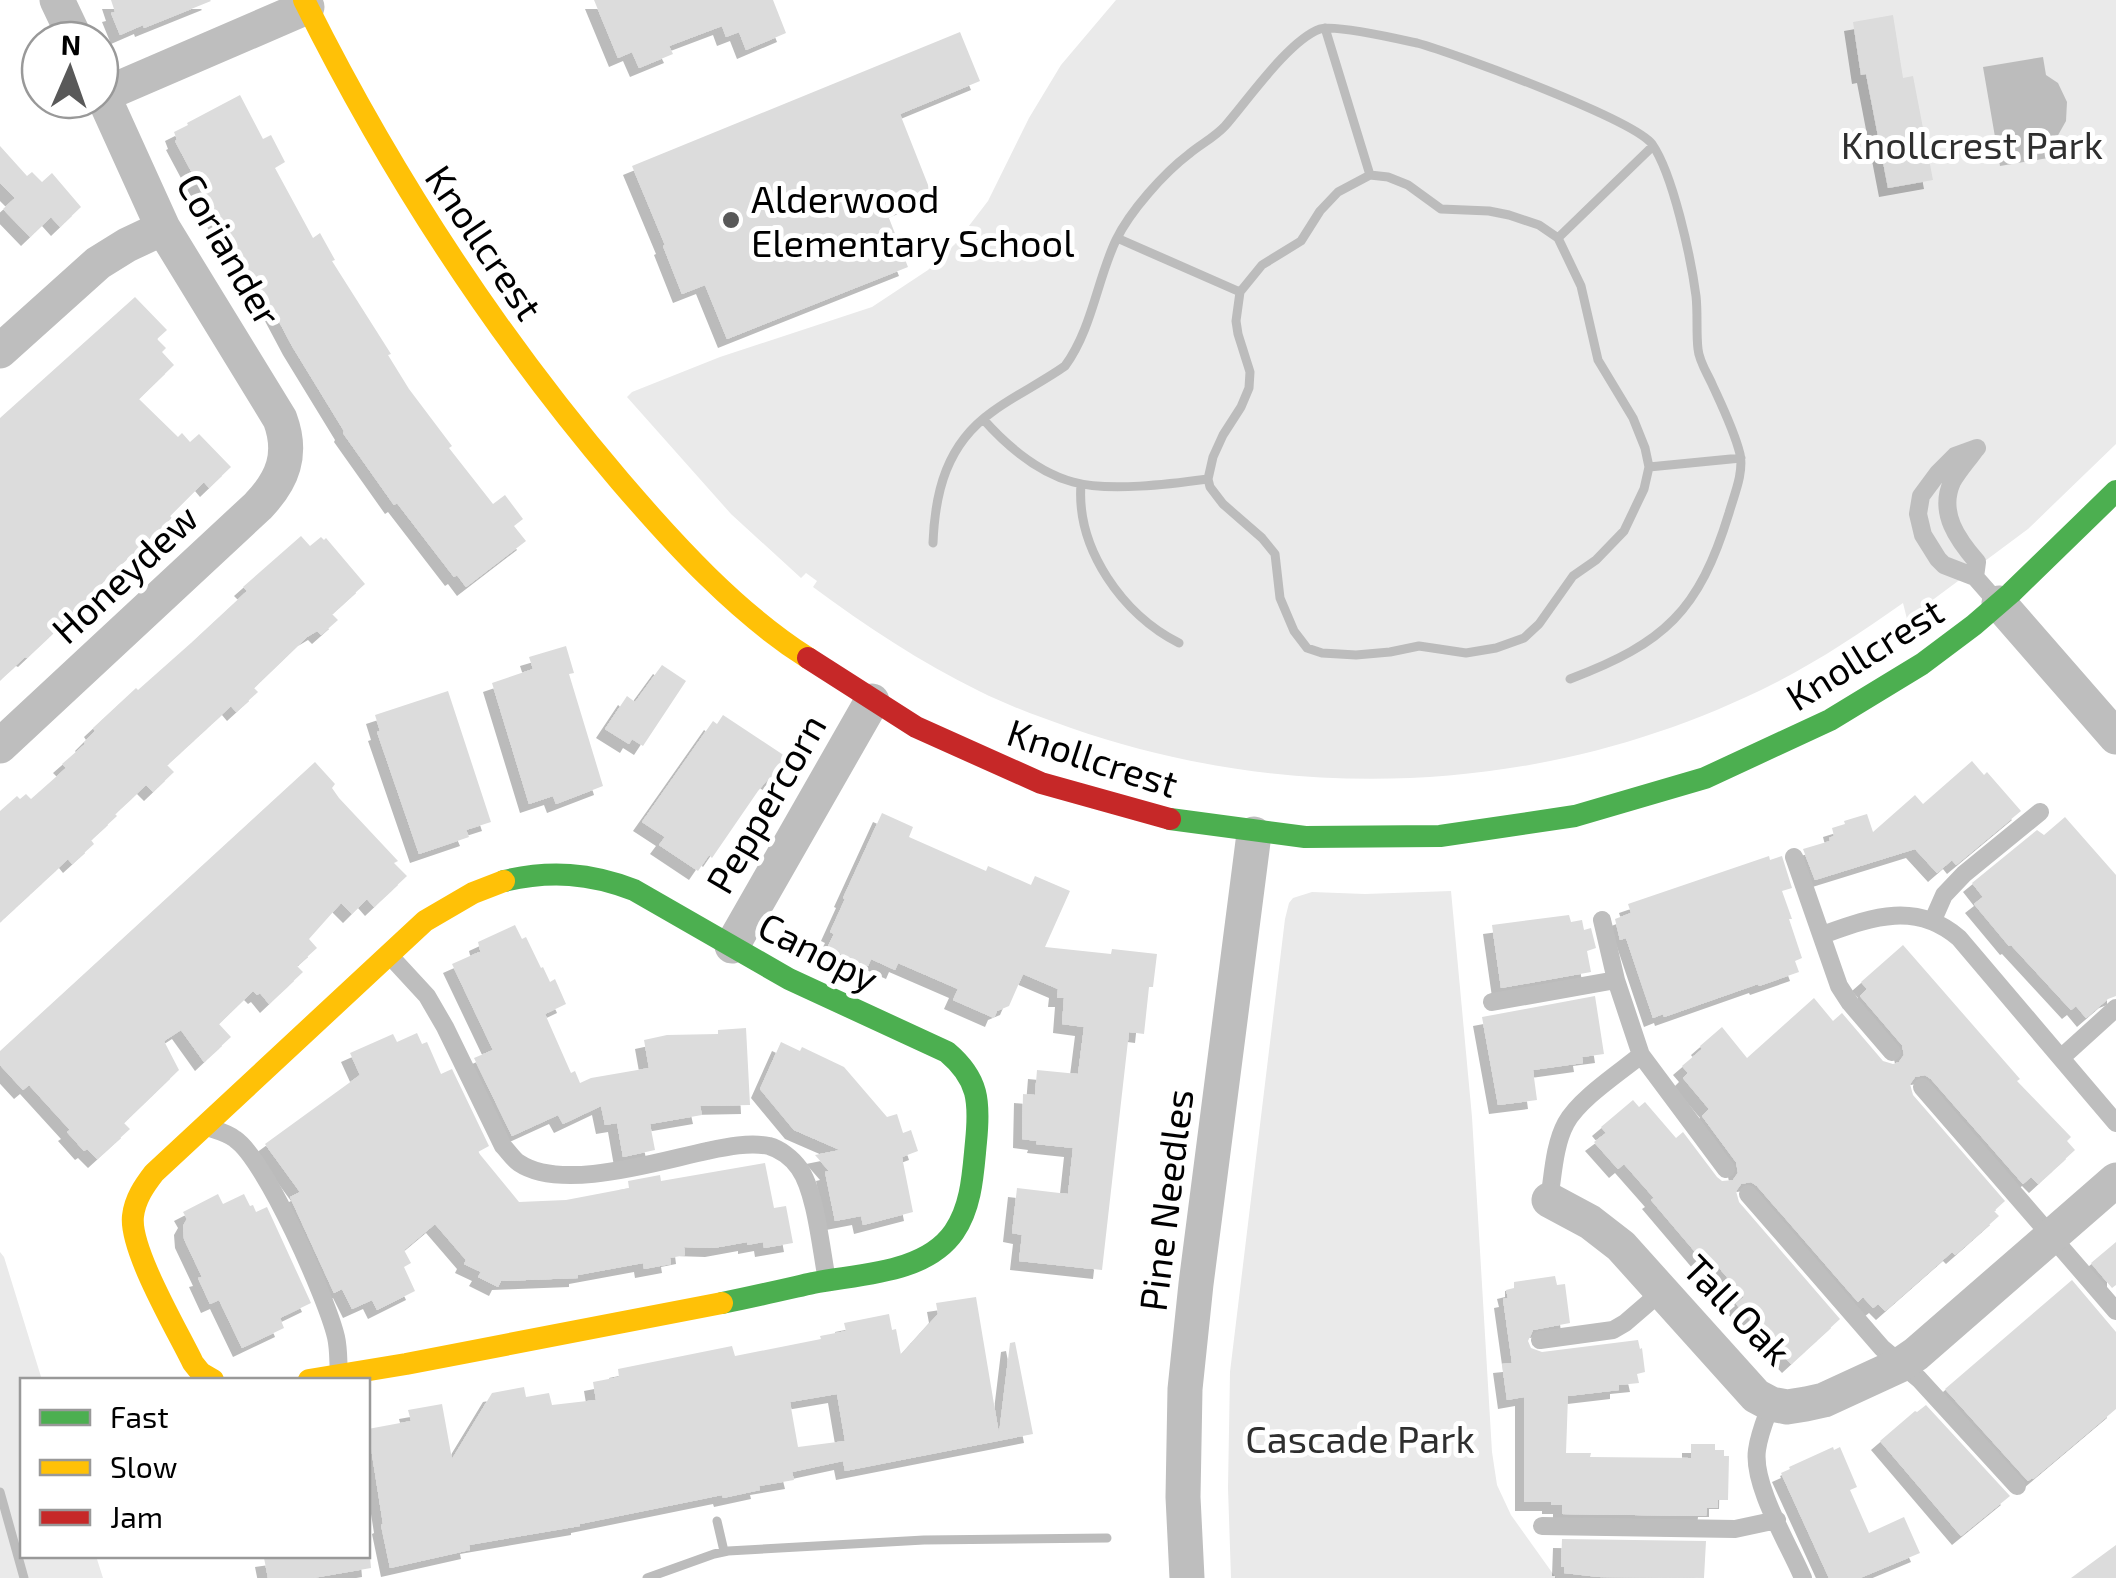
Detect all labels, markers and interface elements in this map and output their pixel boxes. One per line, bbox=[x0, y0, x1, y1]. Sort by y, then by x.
north arrow bbox=[20, 20, 120, 120]
text: N bbox=[60, 27, 82, 61]
park label: Knollcrest Park bbox=[1841, 121, 2103, 167]
street label: Knollcrest bbox=[417, 156, 553, 328]
street label: Coriander bbox=[168, 165, 292, 333]
place label: Alderwood Elementary School bbox=[751, 175, 1075, 265]
marker: Alderwood Elementary School bbox=[720, 209, 742, 231]
street label: Honeydew bbox=[41, 494, 207, 652]
street label: Knollcrest bbox=[1777, 587, 1951, 719]
street label: Peppercorn bbox=[695, 705, 835, 901]
street label: Knollcrest bbox=[1002, 708, 1184, 806]
street label: Canopy bbox=[751, 901, 887, 1001]
street label: Pine Needles bbox=[1129, 1086, 1201, 1314]
street label: Tall Oak bbox=[1675, 1244, 1801, 1374]
legend bbox=[20, 1378, 370, 1558]
text: Fast bbox=[110, 1398, 169, 1434]
park label: Cascade Park bbox=[1245, 1415, 1475, 1461]
text: Slow bbox=[110, 1448, 177, 1484]
text: Jam bbox=[110, 1498, 163, 1534]

